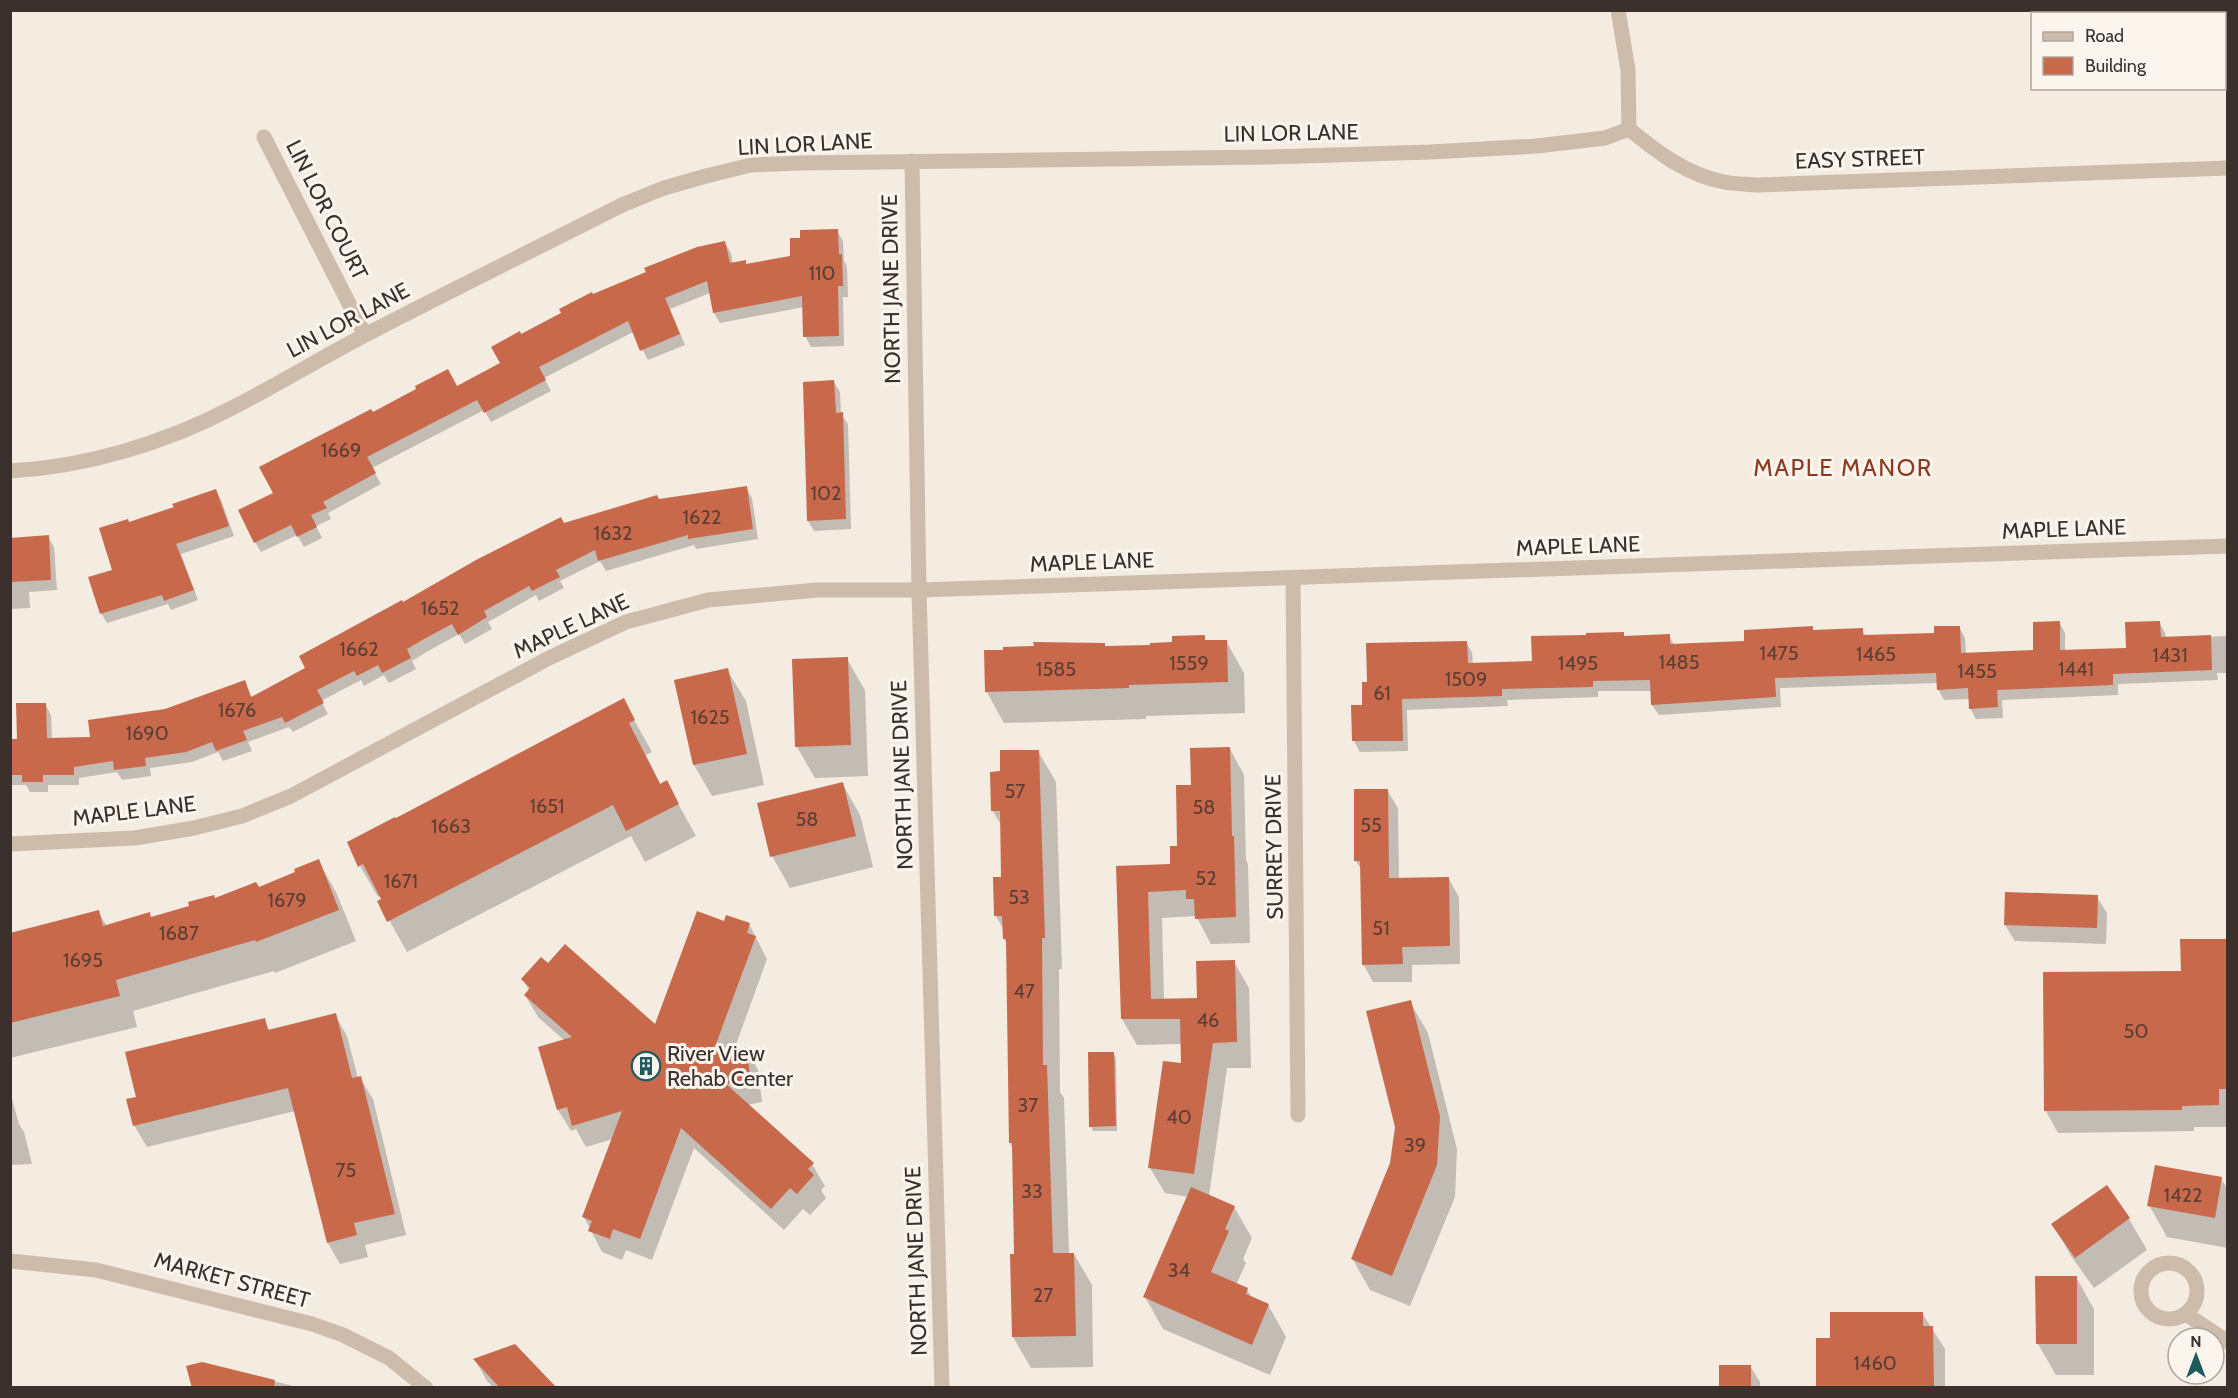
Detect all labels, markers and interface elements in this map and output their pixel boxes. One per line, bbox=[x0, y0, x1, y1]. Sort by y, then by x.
legend bbox=[2031, 12, 2226, 90]
text: Road bbox=[2085, 25, 2124, 47]
text: Building bbox=[2085, 55, 2147, 77]
street label: LIN LOR LANE bbox=[1223, 118, 1359, 148]
street label: LIN LOR LANE bbox=[737, 127, 873, 161]
street label: LIN LOR COURT bbox=[280, 135, 374, 285]
street label: EASY STREET bbox=[1795, 143, 1926, 175]
street label: NORTH JANE DRIVE bbox=[876, 194, 906, 384]
house number: 110 bbox=[809, 261, 836, 285]
street label: LIN LOR LANE bbox=[282, 276, 414, 364]
house number: 1669 bbox=[321, 438, 361, 462]
district label: MAPLE MANOR bbox=[1753, 453, 1933, 482]
house number: 102 bbox=[811, 481, 841, 505]
house number: 1622 bbox=[683, 505, 721, 529]
street label: MAPLE LANE bbox=[2001, 513, 2127, 545]
house number: 1632 bbox=[593, 521, 633, 545]
street label: MAPLE LANE bbox=[1515, 530, 1641, 562]
street label: MAPLE LANE bbox=[1029, 546, 1155, 578]
street label: MAPLE LANE bbox=[509, 587, 633, 665]
house number: 1652 bbox=[420, 596, 460, 620]
house number: 1662 bbox=[339, 637, 379, 661]
house number: 1475 bbox=[1760, 641, 1798, 665]
house number: 1465 bbox=[1856, 642, 1896, 666]
house number: 1431 bbox=[2152, 643, 2188, 667]
house number: 1485 bbox=[1658, 650, 1700, 674]
house number: 1559 bbox=[1169, 651, 1209, 675]
house number: 1495 bbox=[1558, 651, 1598, 675]
house number: 1585 bbox=[1036, 657, 1076, 681]
house number: 1441 bbox=[2058, 657, 2094, 681]
house number: 1455 bbox=[1957, 659, 1997, 683]
house number: 1509 bbox=[1445, 667, 1487, 691]
street label: NORTH JANE DRIVE bbox=[885, 680, 919, 870]
house number: 61 bbox=[1373, 681, 1391, 705]
house number: 1676 bbox=[218, 698, 256, 722]
house number: 1625 bbox=[690, 705, 730, 729]
house number: 1690 bbox=[125, 721, 169, 745]
street label: SURREY DRIVE bbox=[1259, 774, 1289, 920]
house number: 57 bbox=[1005, 779, 1025, 803]
street label: MAPLE LANE bbox=[71, 790, 197, 832]
house number: 1651 bbox=[529, 794, 565, 818]
house number: 58 bbox=[1193, 795, 1215, 819]
house number: 58 bbox=[796, 807, 818, 831]
house number: 55 bbox=[1360, 813, 1382, 837]
house number: 1663 bbox=[431, 814, 471, 838]
house number: 52 bbox=[1195, 866, 1217, 890]
house number: 1671 bbox=[384, 869, 418, 893]
house number: 53 bbox=[1008, 885, 1030, 909]
house number: 1679 bbox=[267, 888, 307, 912]
house number: 51 bbox=[1372, 916, 1390, 940]
house number: 1687 bbox=[159, 921, 199, 945]
house number: 1695 bbox=[63, 948, 103, 972]
house number: 47 bbox=[1013, 979, 1035, 1003]
house number: 46 bbox=[1197, 1008, 1219, 1032]
house number: 50 bbox=[2124, 1019, 2148, 1043]
place label: River View Rehab Center bbox=[667, 1040, 793, 1092]
building icon: River View Rehab Center bbox=[630, 1050, 662, 1082]
house number: 37 bbox=[1018, 1093, 1038, 1117]
house number: 40 bbox=[1166, 1105, 1192, 1129]
house number: 39 bbox=[1404, 1133, 1426, 1157]
house number: 75 bbox=[336, 1158, 356, 1182]
street label: NORTH JANE DRIVE bbox=[899, 1166, 933, 1356]
house number: 33 bbox=[1021, 1179, 1043, 1203]
house number: 1422 bbox=[2163, 1183, 2203, 1207]
street label: MARKET STREET bbox=[151, 1246, 313, 1314]
house number: 34 bbox=[1168, 1258, 1191, 1282]
house number: 27 bbox=[1033, 1283, 1053, 1307]
north arrow bbox=[2166, 1326, 2226, 1386]
text: N bbox=[2190, 1332, 2202, 1351]
house number: 1460 bbox=[1853, 1351, 1897, 1375]

